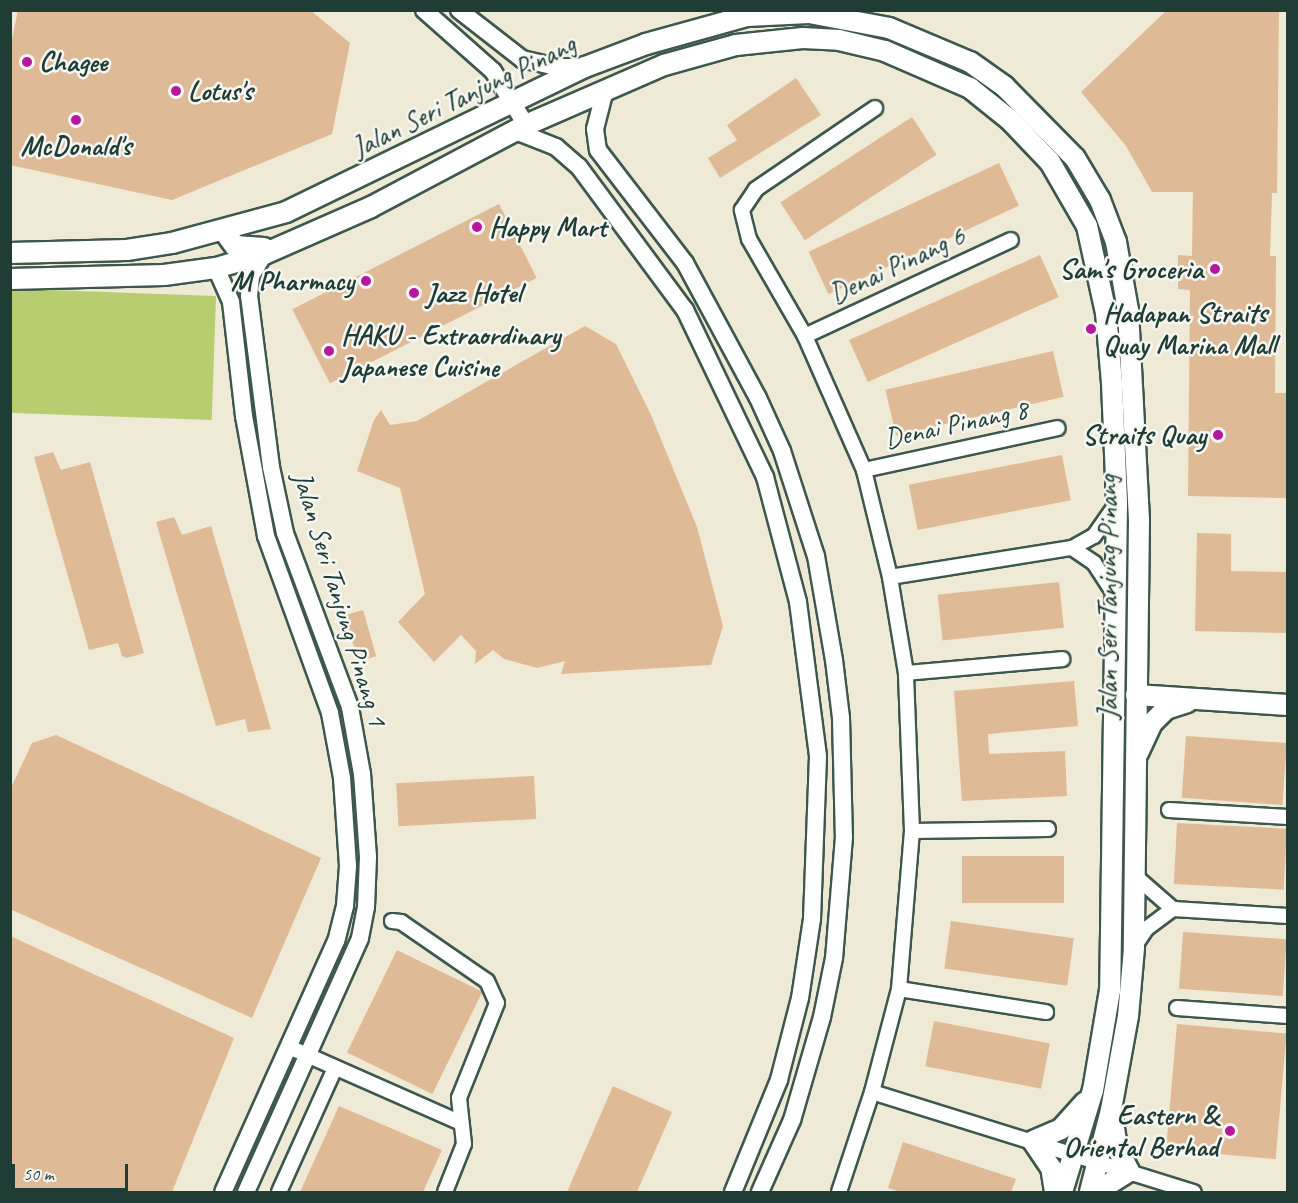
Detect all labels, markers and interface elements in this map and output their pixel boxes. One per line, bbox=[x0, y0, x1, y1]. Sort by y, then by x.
street label: Jalan Seri Tanjung Pinang bbox=[346, 27, 582, 165]
place label: Chagee bbox=[39, 45, 107, 79]
marker: Chagee bbox=[20, 55, 34, 69]
place label: Lotus's bbox=[188, 74, 253, 108]
marker: Lotus's bbox=[169, 84, 183, 98]
marker: McDonald's bbox=[69, 113, 83, 127]
place label: McDonald's bbox=[21, 129, 131, 163]
place label: Happy Mart bbox=[489, 210, 607, 244]
street label: Denai Pinang 6 bbox=[824, 219, 970, 311]
marker: Happy Mart bbox=[470, 220, 484, 234]
place label: Sam's Groceria bbox=[1060, 252, 1203, 286]
marker: Sam's Groceria bbox=[1208, 262, 1222, 276]
place label: M Pharmacy bbox=[230, 264, 354, 298]
marker: M Pharmacy bbox=[359, 274, 373, 288]
place label: Jazz Hotel bbox=[426, 276, 521, 310]
marker: Jazz Hotel bbox=[407, 286, 421, 300]
place label: Hadapan Straits Quay Marina Mall bbox=[1103, 296, 1278, 362]
place label: HAKU - Extraordinary Japanese Cuisine bbox=[341, 318, 560, 384]
marker: Hadapan Straits Quay Marina Mall bbox=[1084, 322, 1098, 336]
marker: HAKU - Extraordinary Japanese Cuisine bbox=[322, 344, 336, 358]
street label: Denai Pinang 8 bbox=[881, 392, 1031, 456]
place label: Straits Quay bbox=[1083, 418, 1206, 452]
marker: Straits Quay bbox=[1211, 428, 1225, 442]
street label: Jalan Seri Tanjung Pinang 1 bbox=[285, 467, 395, 731]
street label: Jalan Seri Tanjung Pinang bbox=[1091, 474, 1125, 720]
place label: Eastern & Oriental Berhad bbox=[1063, 1098, 1218, 1164]
marker: Eastern & Oriental Berhad bbox=[1223, 1124, 1237, 1138]
scale bar bbox=[15, 1152, 130, 1190]
text: 50 m bbox=[23, 1163, 54, 1185]

